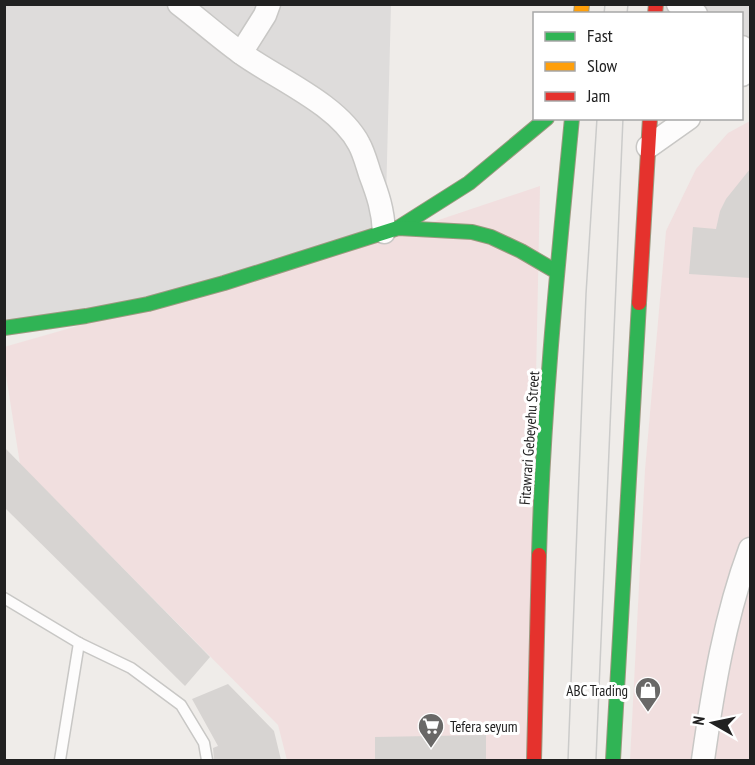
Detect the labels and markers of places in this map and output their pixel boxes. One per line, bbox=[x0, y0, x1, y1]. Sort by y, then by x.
shop icon: ABC Trading bbox=[633, 675, 663, 713]
place label: ABC Trading bbox=[566, 681, 628, 700]
supermarket icon: Tefera seyum bbox=[416, 711, 446, 749]
place label: Tefera seyum bbox=[450, 717, 518, 736]

